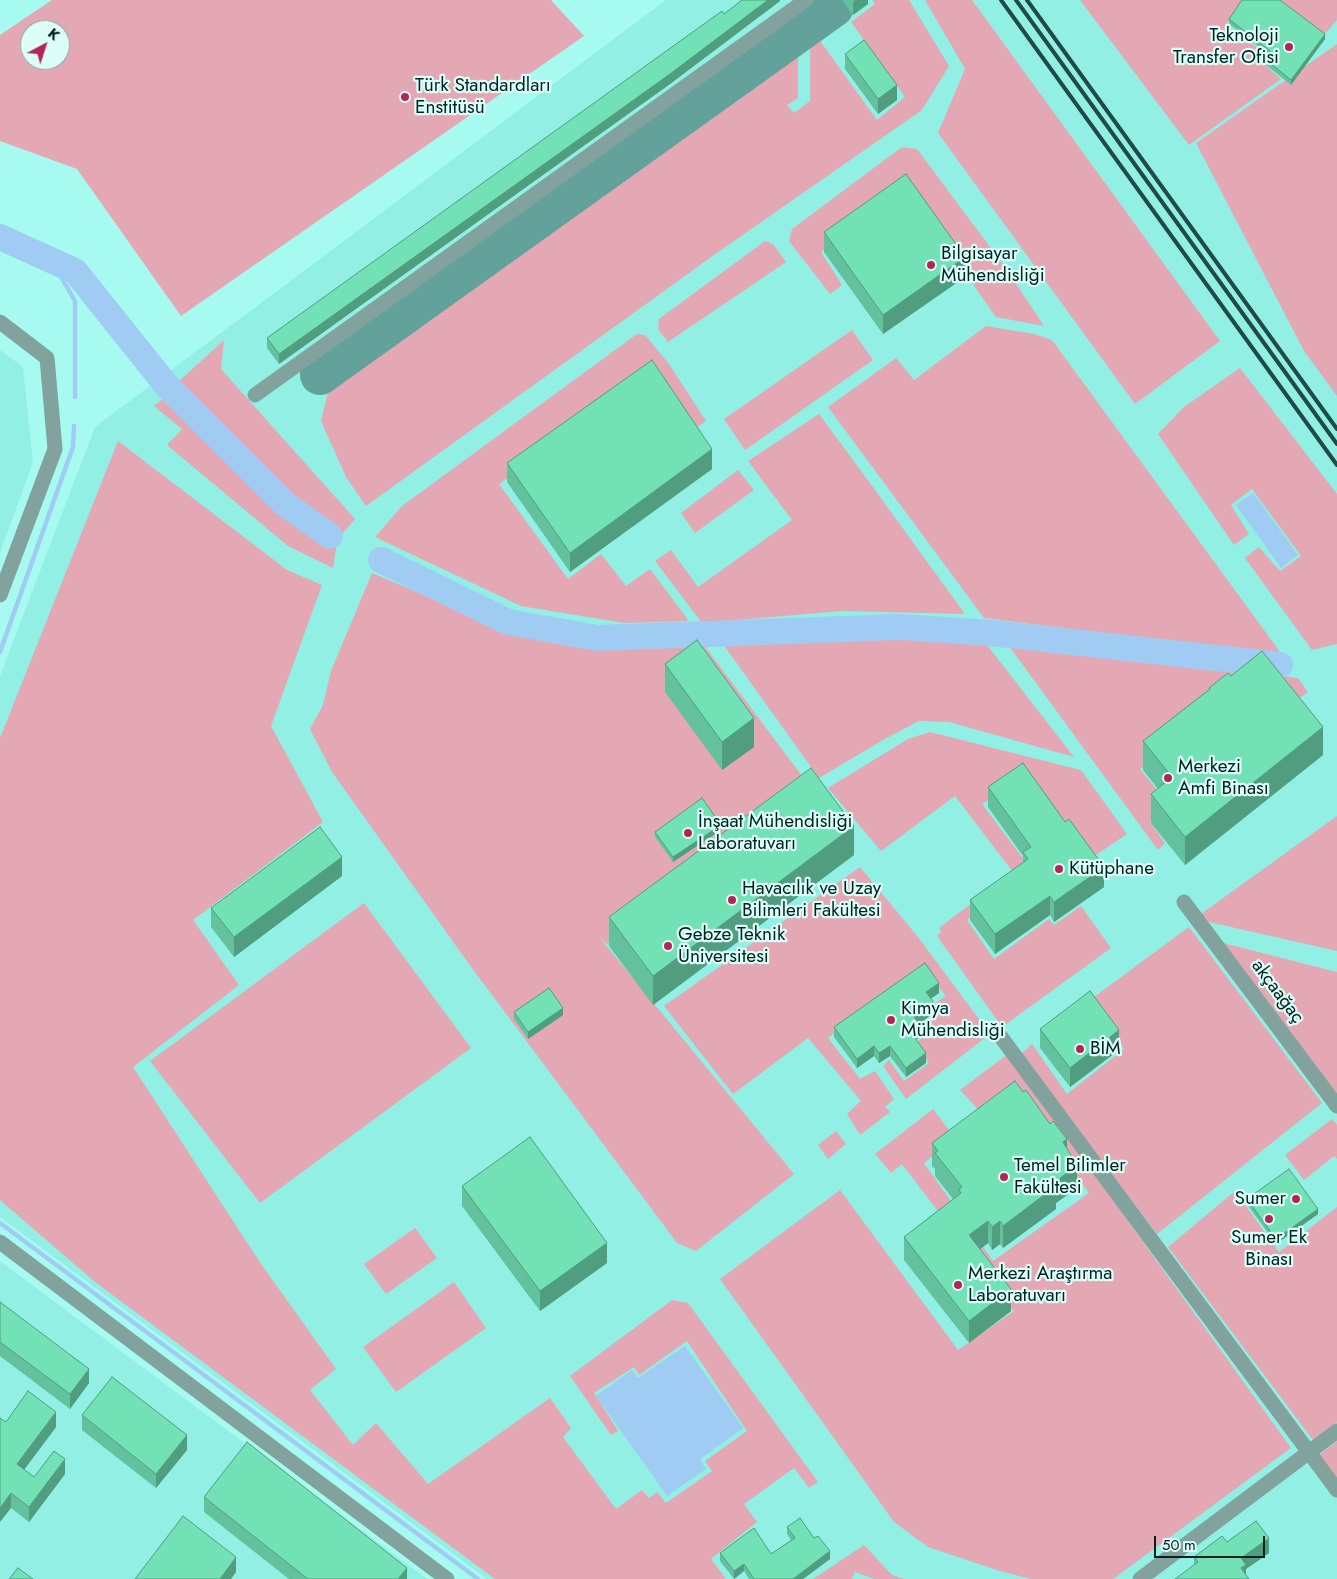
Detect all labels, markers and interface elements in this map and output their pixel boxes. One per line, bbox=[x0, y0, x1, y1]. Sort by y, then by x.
north arrow bbox=[20, 20, 70, 70]
text: K bbox=[44, 23, 64, 45]
place label: Teknoloji Transfer Ofisi bbox=[1173, 25, 1279, 69]
marker: Teknoloji Transfer Ofisi bbox=[1283, 41, 1295, 53]
place label: Türk Standardları Enstitüsü bbox=[415, 75, 551, 119]
marker: Türk Standardları Enstitüsü bbox=[399, 91, 411, 103]
place label: Bilgisayar Mühendisliği bbox=[941, 243, 1045, 287]
marker: Bilgisayar Mühendisliği bbox=[925, 259, 937, 271]
place label: Merkezi Amfi Binası bbox=[1178, 756, 1269, 800]
marker: Merkezi Amfi Binası bbox=[1162, 772, 1174, 784]
place label: İnşaat Mühendisliği Laboratuvarı bbox=[698, 811, 852, 855]
marker: İnşaat Mühendisliği Laboratuvarı bbox=[682, 827, 694, 839]
place label: Kütüphane bbox=[1069, 858, 1154, 880]
marker: Kütüphane bbox=[1053, 863, 1065, 875]
place label: Havacılık ve Uzay Bilimleri Fakültesi bbox=[742, 878, 881, 922]
marker: Havacılık ve Uzay Bilimleri Fakültesi bbox=[726, 894, 738, 906]
place label: Gebze Teknik Üniversitesi bbox=[678, 924, 785, 968]
marker: Gebze Teknik Üniversitesi bbox=[662, 940, 674, 952]
street label: akçaağaç bbox=[1246, 956, 1308, 1028]
place label: Kimya Mühendisliği bbox=[901, 998, 1005, 1042]
marker: Kimya Mühendisliği bbox=[885, 1014, 897, 1026]
place label: BİM bbox=[1090, 1038, 1121, 1060]
marker: BİM bbox=[1074, 1043, 1086, 1055]
place label: Temel Bilimler Fakültesi bbox=[1014, 1155, 1126, 1199]
marker: Temel Bilimler Fakültesi bbox=[998, 1171, 1010, 1183]
place label: Sumer bbox=[1234, 1188, 1286, 1210]
marker: Sumer bbox=[1290, 1193, 1302, 1205]
marker: Sumer Ek Binası bbox=[1263, 1213, 1275, 1225]
place label: Sumer Ek Binası bbox=[1231, 1227, 1307, 1271]
place label: Merkezi Araştırma Laboratuvarı bbox=[968, 1263, 1112, 1307]
marker: Merkezi Araştırma Laboratuvarı bbox=[952, 1279, 964, 1291]
scale bar bbox=[1157, 1526, 1268, 1558]
text: 50 m bbox=[1162, 1534, 1196, 1556]

